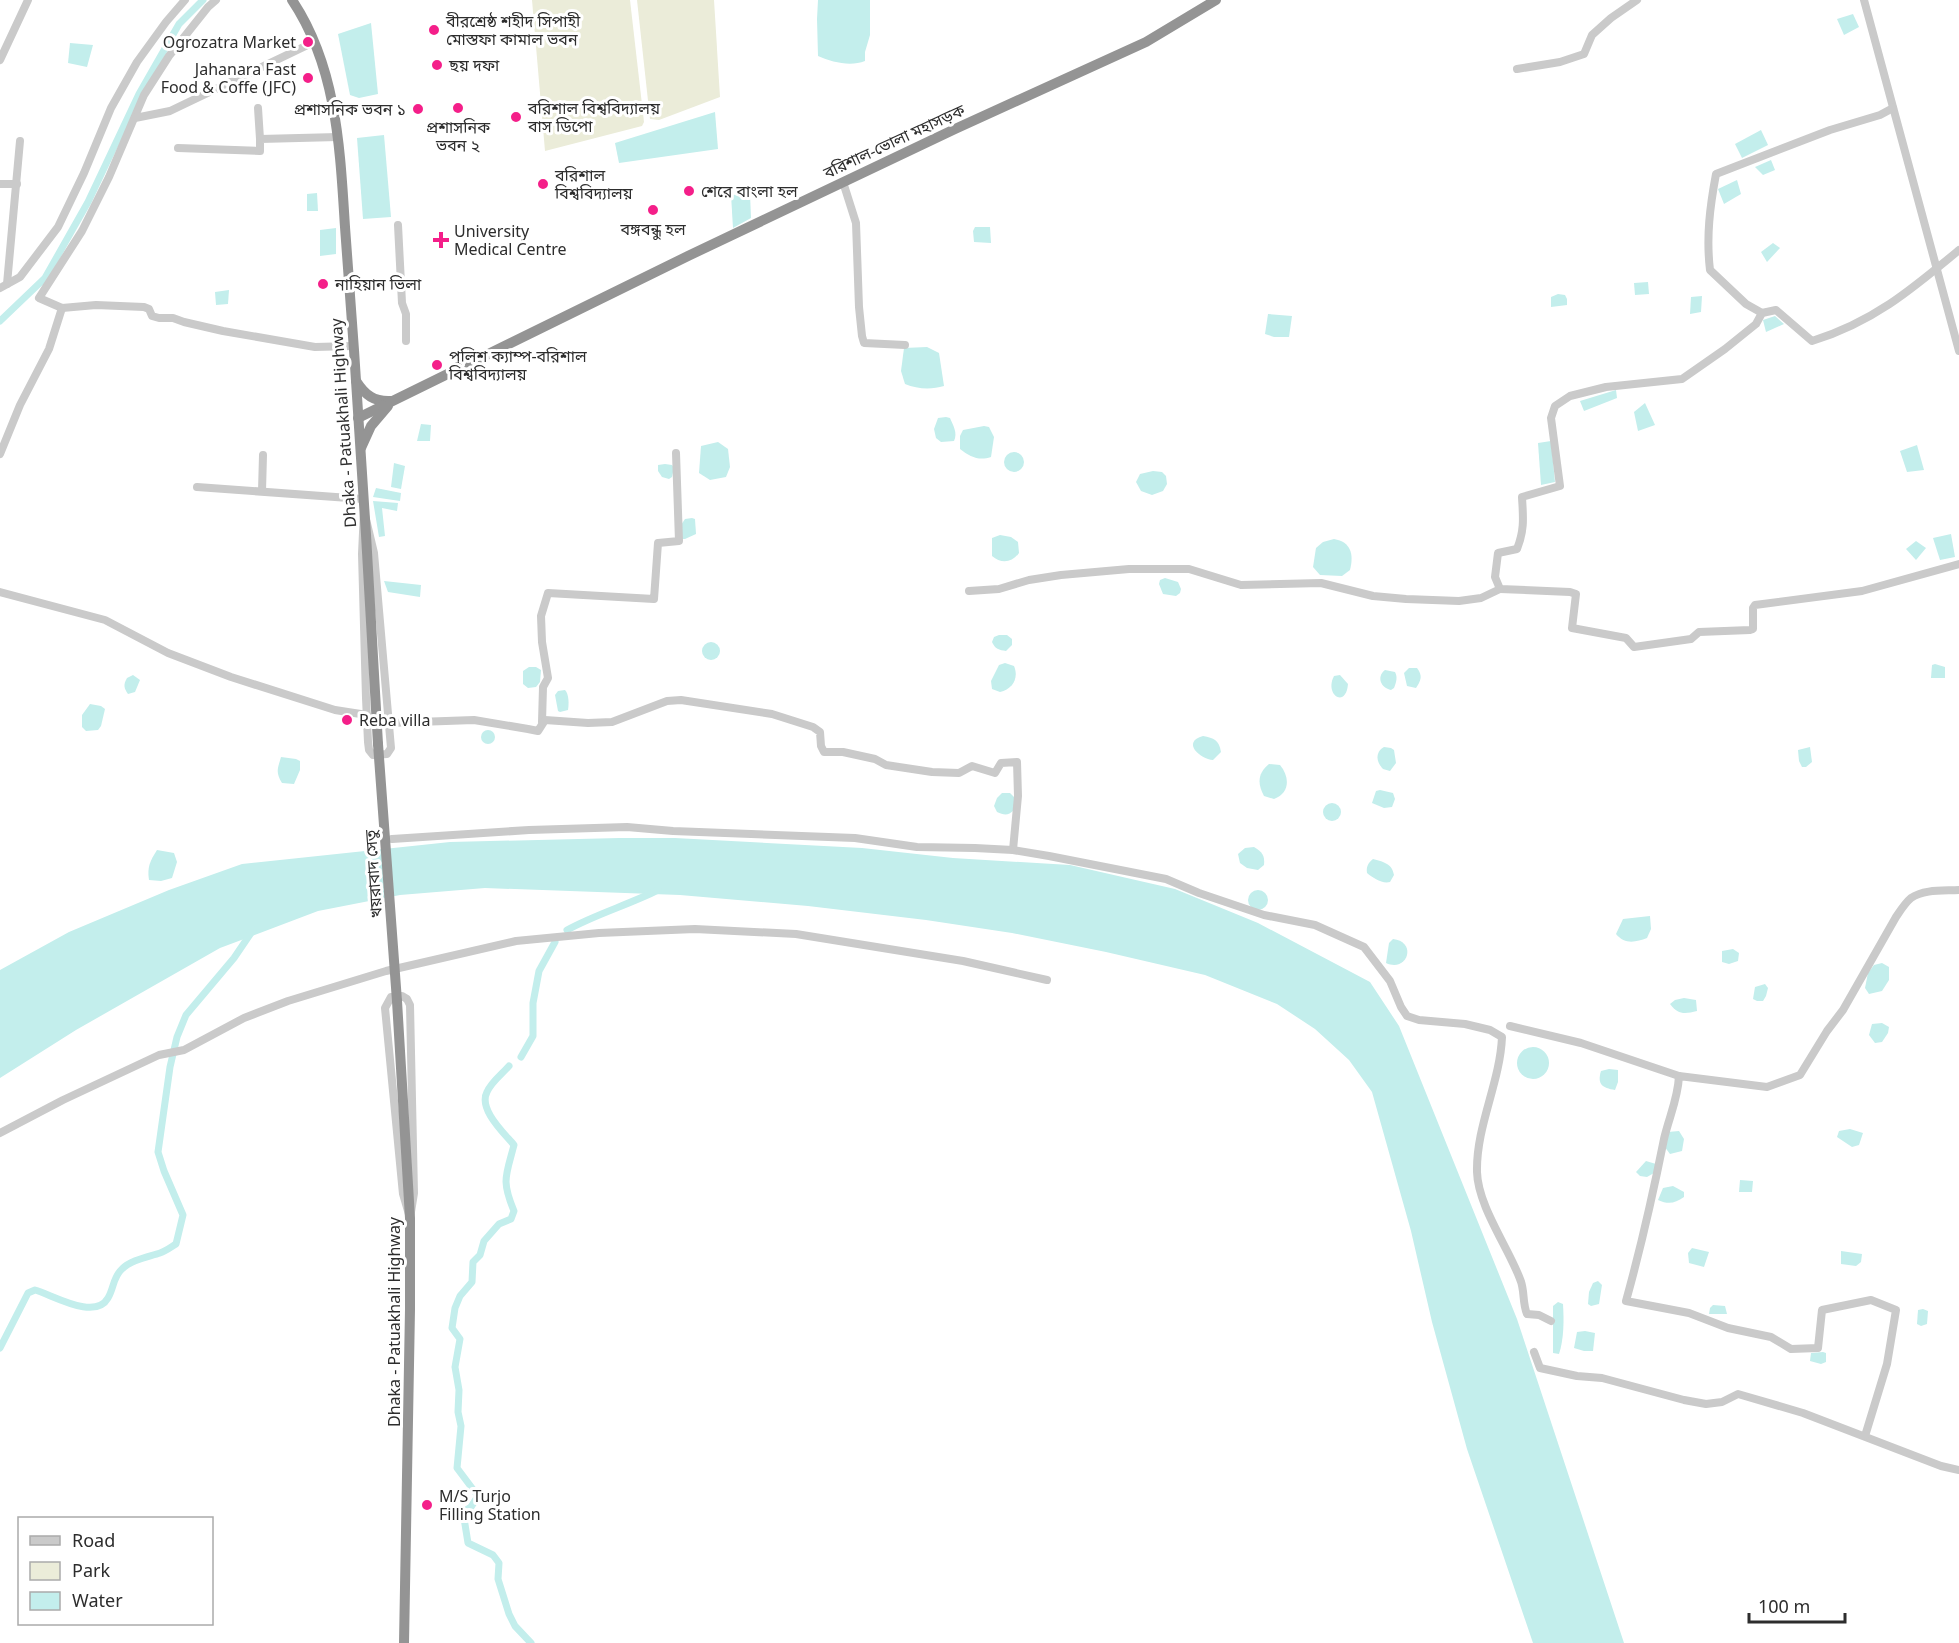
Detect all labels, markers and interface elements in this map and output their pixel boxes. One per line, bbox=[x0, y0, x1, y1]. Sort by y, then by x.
place label: বীরশ্রেষ্ঠ শহীদ সিপাহী মোস্তফা কামাল ভবন bbox=[445, 10, 581, 50]
marker: বীরশ্রেষ্ঠ শহীদ সিপাহী মোস্তফা কামাল ভবন bbox=[427, 23, 441, 37]
place label: Ogrozatra Market bbox=[163, 31, 296, 53]
marker: Ogrozatra Market bbox=[301, 35, 315, 49]
place label: ছয় দফা bbox=[448, 54, 500, 76]
place label: Jahanara Fast Food & Coffe (JFC) bbox=[161, 58, 296, 98]
marker: ছয় দফা bbox=[430, 58, 444, 72]
marker: Jahanara Fast Food & Coffe (JFC) bbox=[301, 71, 315, 85]
place label: বরিশাল বিশ্ববিদ্যালয় বাস ডিপো bbox=[527, 97, 661, 137]
place label: প্রশাসনিক ভবন ১ bbox=[294, 98, 406, 120]
street label: বরিশাল-ভোলা মহাসড়ক bbox=[819, 98, 969, 184]
marker: প্রশাসনিক ভবন ২ bbox=[451, 101, 465, 115]
marker: প্রশাসনিক ভবন ১ bbox=[411, 102, 425, 116]
marker: বরিশাল বিশ্ববিদ্যালয় বাস ডিপো bbox=[509, 110, 523, 124]
place label: প্রশাসনিক ভবন ২ bbox=[426, 116, 491, 156]
place label: বরিশাল বিশ্ববিদ্যালয় bbox=[554, 164, 634, 204]
marker: বরিশাল বিশ্ববিদ্যালয় bbox=[536, 177, 550, 191]
place label: শেরে বাংলা হল bbox=[701, 180, 798, 202]
marker: শেরে বাংলা হল bbox=[682, 184, 696, 198]
marker: বঙ্গবন্ধু হল bbox=[646, 203, 660, 217]
place label: বঙ্গবন্ধু হল bbox=[619, 218, 686, 240]
place label: University Medical Centre bbox=[454, 220, 567, 260]
marker: University Medical Centre bbox=[432, 231, 450, 249]
place label: নাহিয়ান ভিলা bbox=[334, 273, 422, 295]
marker: নাহিয়ান ভিলা bbox=[316, 277, 330, 291]
street label: Dhaka - Patuakhali Highway bbox=[325, 317, 361, 529]
place label: পুলিশ ক্যাম্প-বরিশাল বিশ্ববিদ্যালয় bbox=[448, 345, 587, 385]
marker: পুলিশ ক্যাম্প-বরিশাল বিশ্ববিদ্যালয় bbox=[430, 358, 444, 372]
place label: Reba villa bbox=[359, 709, 430, 731]
marker: Reba villa bbox=[340, 713, 354, 727]
street label: খয়রাবাদ সেতু bbox=[359, 829, 387, 919]
street label: Dhaka - Patuakhali Highway bbox=[383, 1216, 405, 1427]
place label: M/S Turjo Filling Station bbox=[439, 1485, 541, 1525]
marker: M/S Turjo Filling Station bbox=[420, 1498, 434, 1512]
legend bbox=[18, 1517, 213, 1625]
text: Road bbox=[72, 1528, 115, 1552]
text: Park bbox=[72, 1558, 110, 1582]
scale bar bbox=[1749, 1586, 1845, 1624]
text: Water bbox=[72, 1588, 123, 1612]
text: 100 m bbox=[1758, 1594, 1810, 1618]

